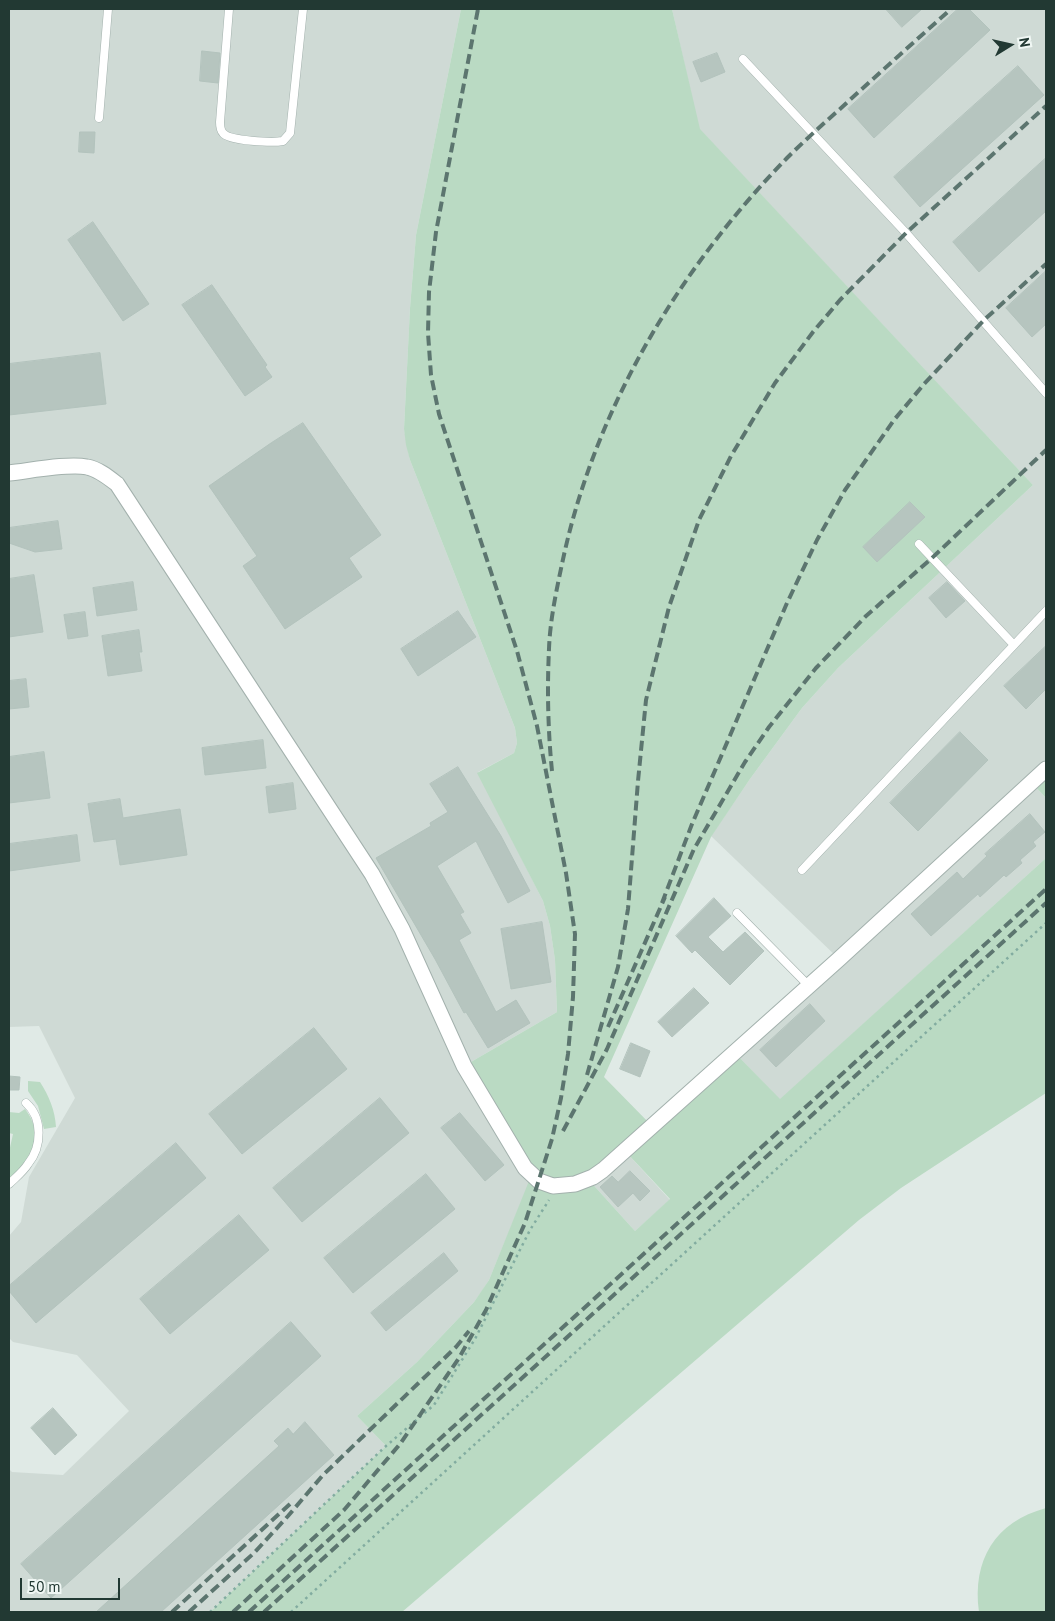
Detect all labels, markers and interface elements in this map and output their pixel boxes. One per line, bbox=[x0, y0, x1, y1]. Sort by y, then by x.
north arrow bbox=[985, 20, 1035, 70]
text: N bbox=[1015, 36, 1034, 48]
scale bar bbox=[22, 1568, 122, 1600]
text: 50 m bbox=[28, 1577, 61, 1596]

